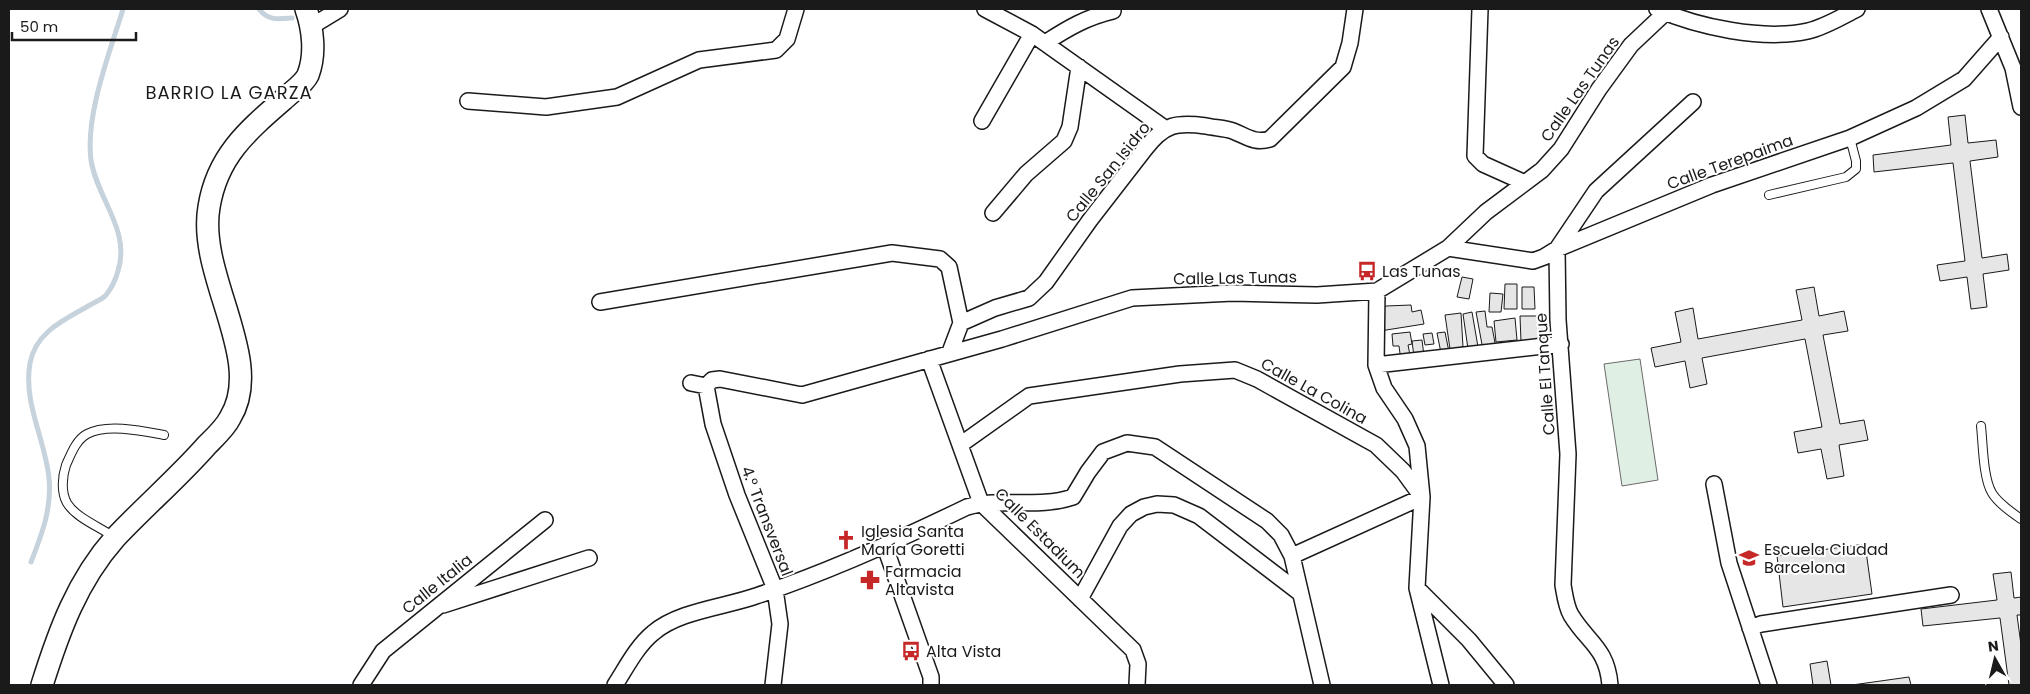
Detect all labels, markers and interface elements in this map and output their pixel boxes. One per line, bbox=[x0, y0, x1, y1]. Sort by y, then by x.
scale bar bbox=[12, 10, 136, 42]
text: 50 m bbox=[20, 16, 58, 37]
street label: Calle Las Tunas bbox=[1535, 32, 1625, 146]
district label: BARRIO LA GARZA bbox=[145, 80, 313, 105]
street label: Calle San Isidro bbox=[1060, 117, 1156, 227]
street label: Calle Terepaima bbox=[1664, 129, 1796, 195]
bus stop icon: Las Tunas bbox=[1356, 260, 1378, 282]
place label: Las Tunas bbox=[1382, 260, 1461, 283]
street label: Calle Las Tunas bbox=[1173, 265, 1297, 291]
street label: Calle El Tanque bbox=[1529, 312, 1561, 436]
street label: Calle La Colina bbox=[1256, 352, 1372, 430]
street label: 4.° Transversal bbox=[735, 463, 799, 579]
street label: Calle Estadium bbox=[989, 482, 1091, 584]
place label: Iglesia Santa María Goretti bbox=[861, 520, 965, 561]
church icon: Iglesia Santa María Goretti bbox=[835, 529, 857, 551]
place label: Escuela Ciudad Barcelona bbox=[1764, 538, 1888, 579]
school or university icon: Escuela Ciudad Barcelona bbox=[1738, 547, 1760, 569]
street label: Calle Italia bbox=[397, 548, 477, 620]
place label: Farmacia Altavista bbox=[885, 560, 962, 601]
pharmacy icon: Farmacia Altavista bbox=[859, 569, 881, 591]
north arrow bbox=[1970, 634, 2020, 684]
text: N bbox=[1987, 635, 2000, 657]
bus stop icon: Alta Vista bbox=[900, 640, 922, 662]
place label: Alta Vista bbox=[926, 640, 1001, 663]

